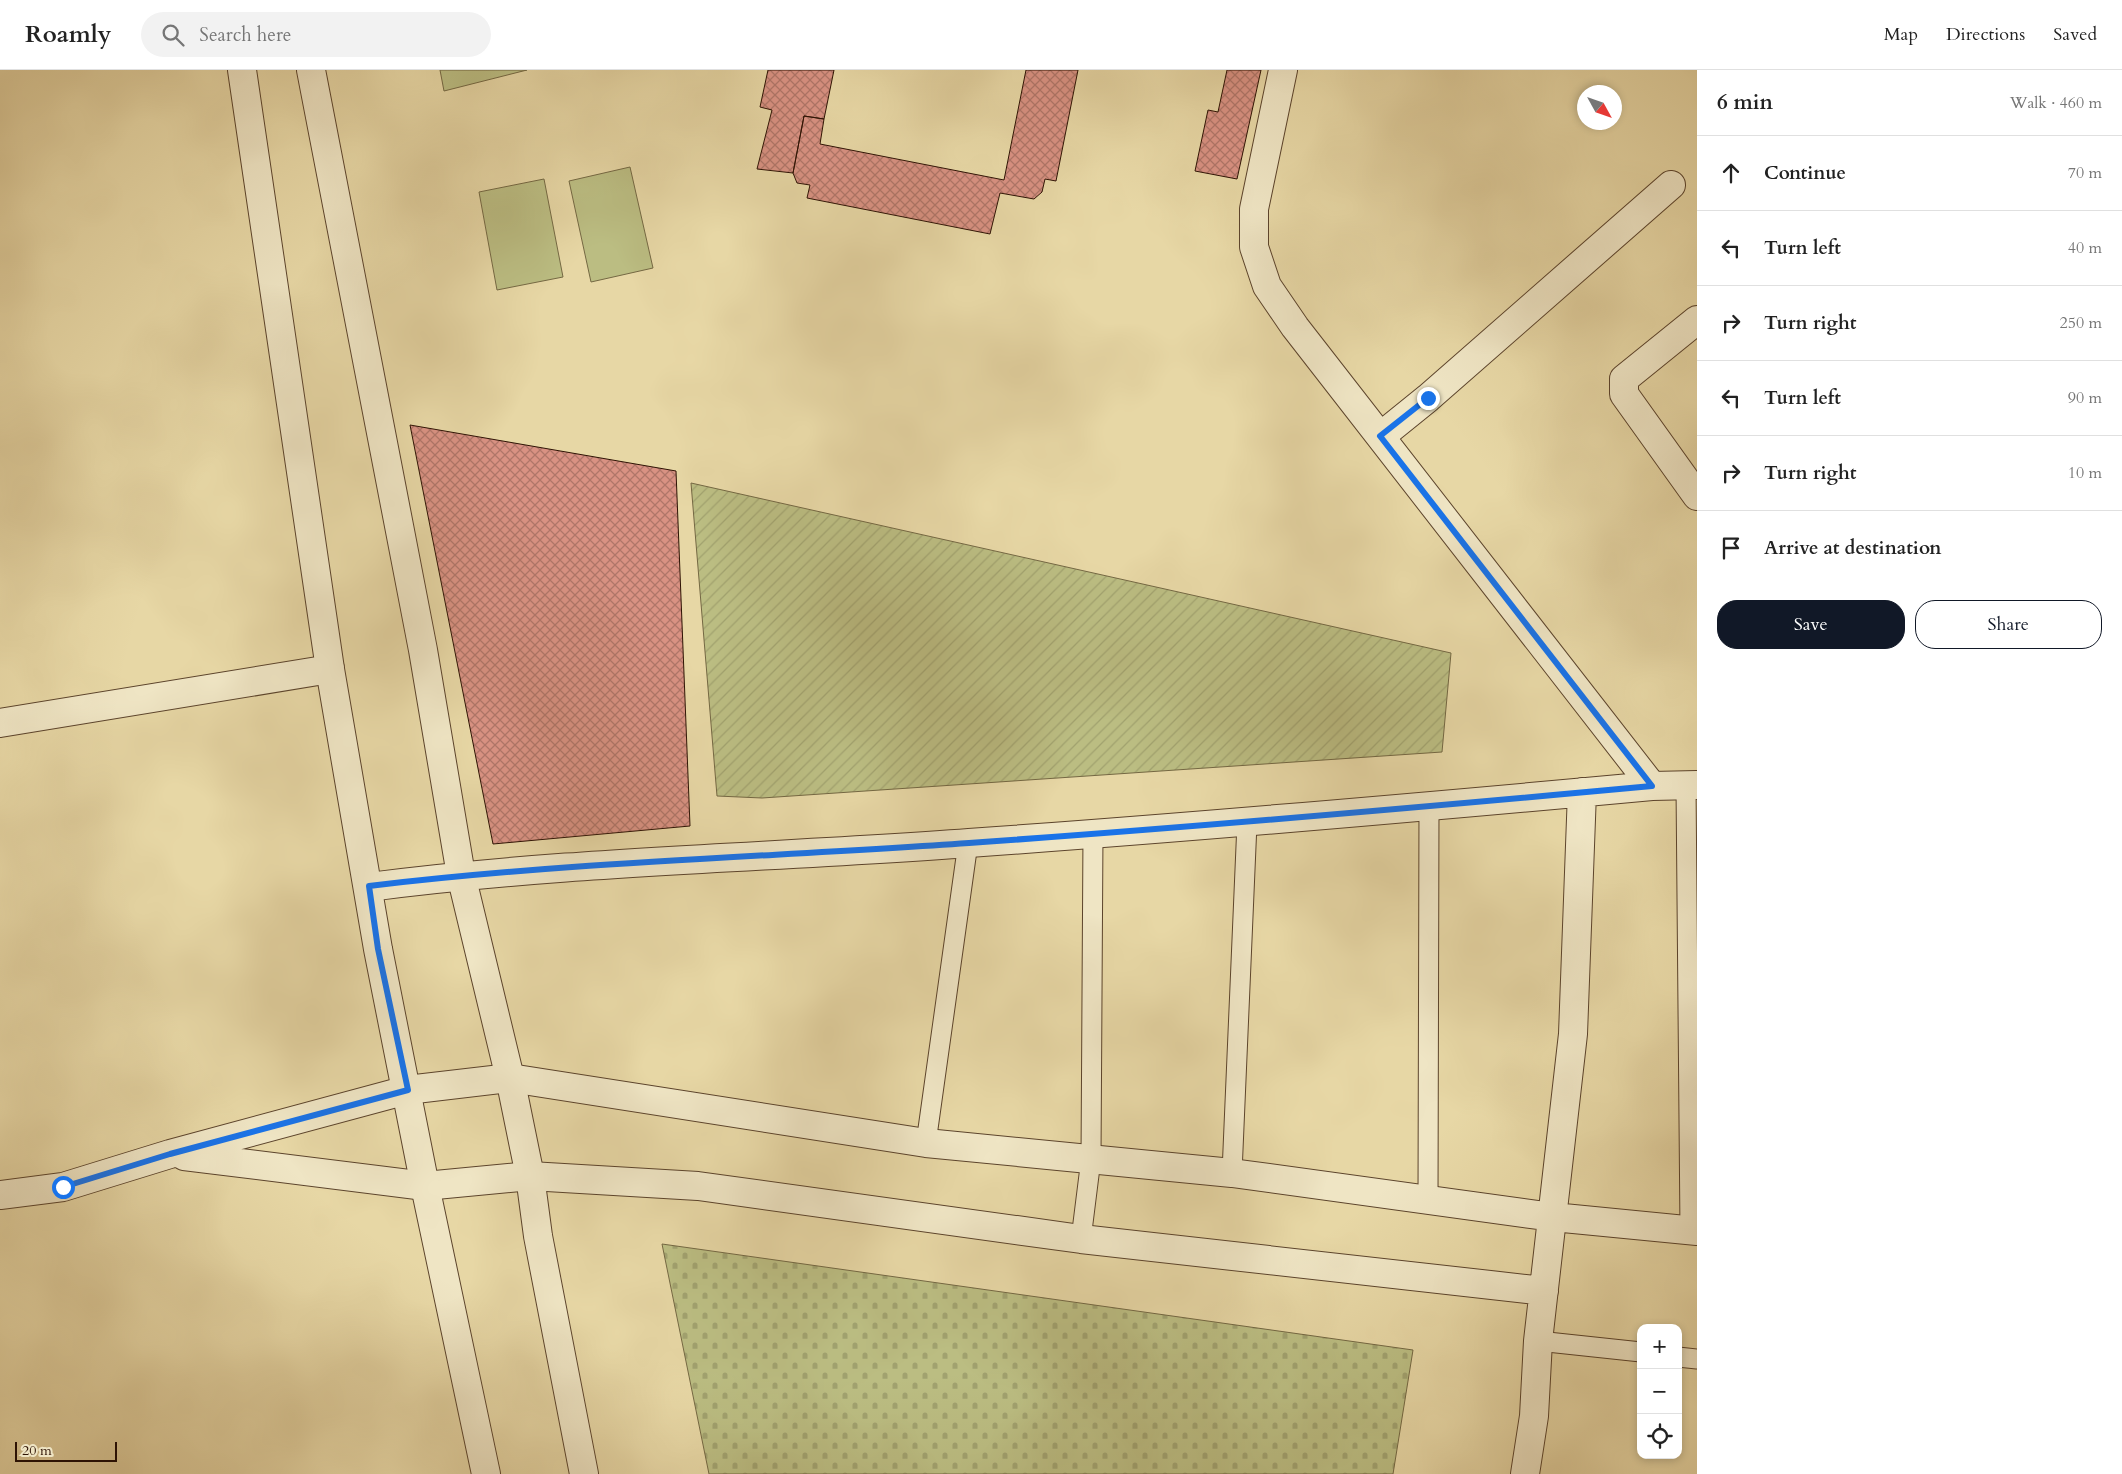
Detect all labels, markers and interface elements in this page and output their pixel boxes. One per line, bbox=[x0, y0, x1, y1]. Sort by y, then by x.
search box bbox=[141, 12, 491, 57]
text: Roamly bbox=[25, 18, 111, 51]
icon: search bbox=[159, 21, 187, 49]
text: Search here bbox=[199, 22, 291, 48]
text: Map bbox=[1884, 22, 1918, 47]
text: Directions bbox=[1946, 22, 2025, 47]
text: Saved bbox=[2053, 22, 2097, 47]
north arrow bbox=[1577, 85, 1622, 130]
text: 6 min bbox=[1717, 88, 1773, 117]
text: Walk · 460 m bbox=[2010, 92, 2102, 114]
icon: ahead bbox=[1717, 159, 1745, 187]
text: Continue bbox=[1764, 160, 1846, 186]
text: 70 m bbox=[2068, 162, 2102, 184]
icon: left bbox=[1717, 234, 1745, 262]
text: Turn left bbox=[1764, 235, 1841, 261]
text: 40 m bbox=[2068, 237, 2102, 259]
icon: right bbox=[1717, 309, 1745, 337]
text: Turn right bbox=[1764, 310, 1856, 336]
text: 250 m bbox=[2060, 312, 2102, 334]
icon: left bbox=[1717, 384, 1745, 412]
text: Turn left bbox=[1764, 385, 1841, 411]
route end bbox=[1417, 387, 1440, 410]
text: 90 m bbox=[2068, 387, 2102, 409]
icon: right bbox=[1717, 459, 1745, 487]
text: Turn right bbox=[1764, 460, 1856, 486]
text: 10 m bbox=[2068, 462, 2102, 484]
icon: arrive bbox=[1717, 534, 1745, 562]
text: Arrive at destination bbox=[1764, 535, 1941, 561]
button: Save bbox=[1717, 600, 1905, 649]
button: Share bbox=[1915, 600, 2102, 649]
route start bbox=[52, 1176, 75, 1199]
map controls bbox=[1637, 1324, 1682, 1459]
button: + bbox=[1637, 1324, 1682, 1369]
button: − bbox=[1637, 1369, 1682, 1414]
button: locate bbox=[1637, 1414, 1682, 1459]
scale bar bbox=[15, 1439, 118, 1462]
text: 20 m bbox=[22, 1441, 52, 1460]

